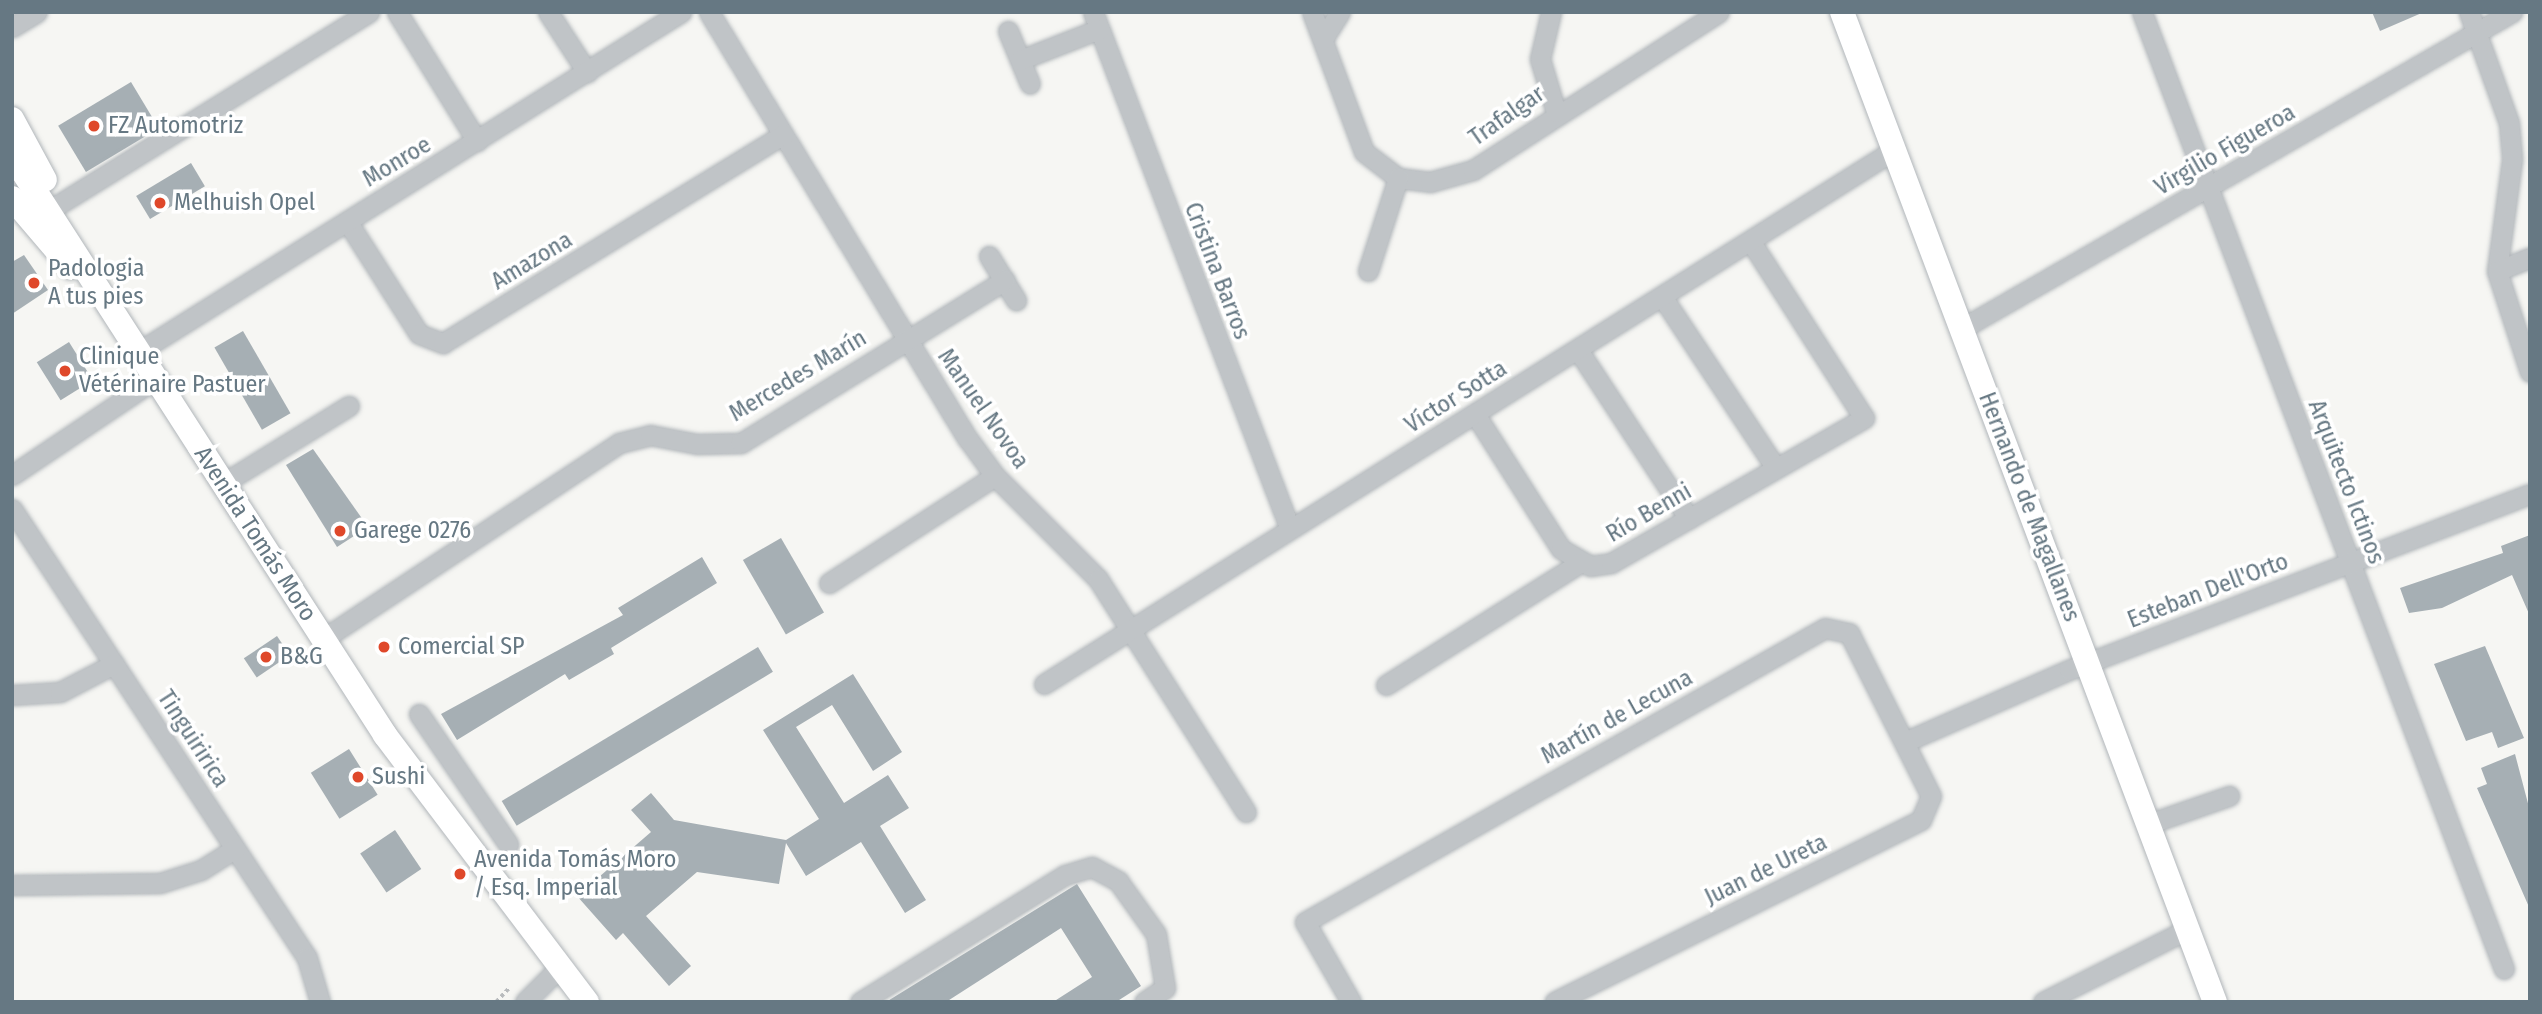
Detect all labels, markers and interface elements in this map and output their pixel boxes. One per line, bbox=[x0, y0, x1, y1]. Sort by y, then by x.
street label: Trafalgar bbox=[1464, 80, 1550, 152]
street label: Virgilio Figueroa bbox=[2150, 98, 2300, 202]
place label: FZ Automotriz bbox=[108, 112, 243, 140]
marker: FZ Automotriz bbox=[86, 118, 102, 134]
street label: Monroe bbox=[358, 130, 436, 194]
place label: Melhuish Opel bbox=[174, 189, 315, 217]
marker: Melhuish Opel bbox=[152, 195, 168, 211]
street label: Cristina Barros bbox=[1178, 198, 1256, 344]
street label: Amazona bbox=[486, 226, 578, 296]
place label: Padologia A tus pies bbox=[48, 255, 144, 311]
marker: Padologia A tus pies bbox=[26, 275, 42, 291]
street label: Mercedes Marín bbox=[724, 324, 872, 428]
place label: Clinique Vétérinaire Pastuer bbox=[79, 343, 266, 399]
street label: Manuel Novoa bbox=[931, 344, 1035, 474]
street label: Víctor Sotta bbox=[1400, 354, 1512, 440]
marker: Clinique Vétérinaire Pastuer bbox=[57, 363, 73, 379]
street label: Hernando de Magallanes bbox=[1972, 388, 2086, 626]
street label: Arquitecto Ictinos bbox=[2302, 396, 2390, 568]
street label: Avenida Tomás Moro bbox=[188, 441, 322, 627]
street label: Río Benni bbox=[1601, 477, 1697, 549]
place label: Garege 0276 bbox=[354, 517, 471, 545]
marker: Garege 0276 bbox=[332, 523, 348, 539]
street label: Esteban Dell'Orto bbox=[2124, 547, 2292, 635]
place label: Comercial SP bbox=[398, 633, 525, 661]
marker: Comercial SP bbox=[376, 639, 392, 655]
place label: B&G bbox=[280, 643, 323, 671]
marker: B&G bbox=[258, 649, 274, 665]
street label: Martín de Lecuna bbox=[1536, 664, 1698, 770]
street label: Tinguiririca bbox=[151, 685, 235, 793]
place label: Sushi bbox=[372, 763, 425, 791]
marker: Sushi bbox=[350, 769, 366, 785]
street label: Juan de Ureta bbox=[1700, 828, 1832, 912]
place label: Avenida Tomás Moro / Esq. Imperial bbox=[474, 846, 676, 902]
marker: Avenida Tomás Moro / Esq. Imperial bbox=[452, 866, 468, 882]

